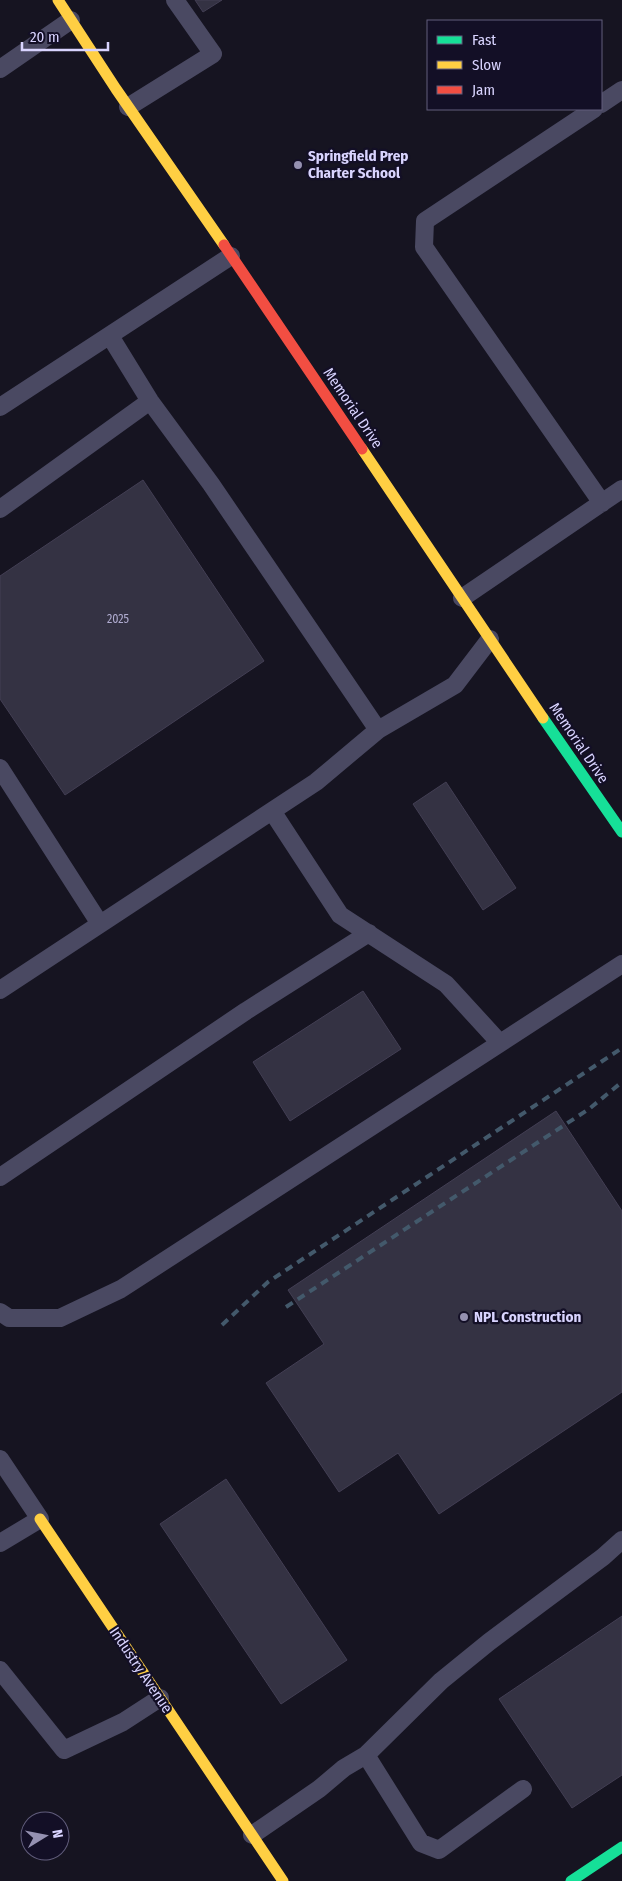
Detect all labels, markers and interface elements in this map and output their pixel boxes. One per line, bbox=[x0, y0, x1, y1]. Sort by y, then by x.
scale bar bbox=[22, 20, 109, 52]
legend bbox=[427, 20, 602, 110]
text: 20 m bbox=[30, 28, 60, 46]
text: Fast bbox=[472, 31, 496, 49]
text: Slow bbox=[472, 56, 501, 74]
text: Jam bbox=[472, 81, 495, 99]
place label: Springfield Prep Charter School bbox=[308, 147, 408, 182]
marker: Springfield Prep Charter School bbox=[292, 159, 304, 171]
street label: Memorial Drive bbox=[320, 364, 386, 452]
house number: 2025 bbox=[107, 612, 130, 626]
street label: Memorial Drive bbox=[546, 699, 612, 787]
place label: NPL Construction bbox=[474, 1308, 582, 1326]
marker: NPL Construction bbox=[458, 1311, 470, 1323]
street label: Industry Avenue bbox=[106, 1624, 176, 1716]
north arrow bbox=[20, 1811, 70, 1861]
text: N bbox=[48, 1828, 66, 1839]

